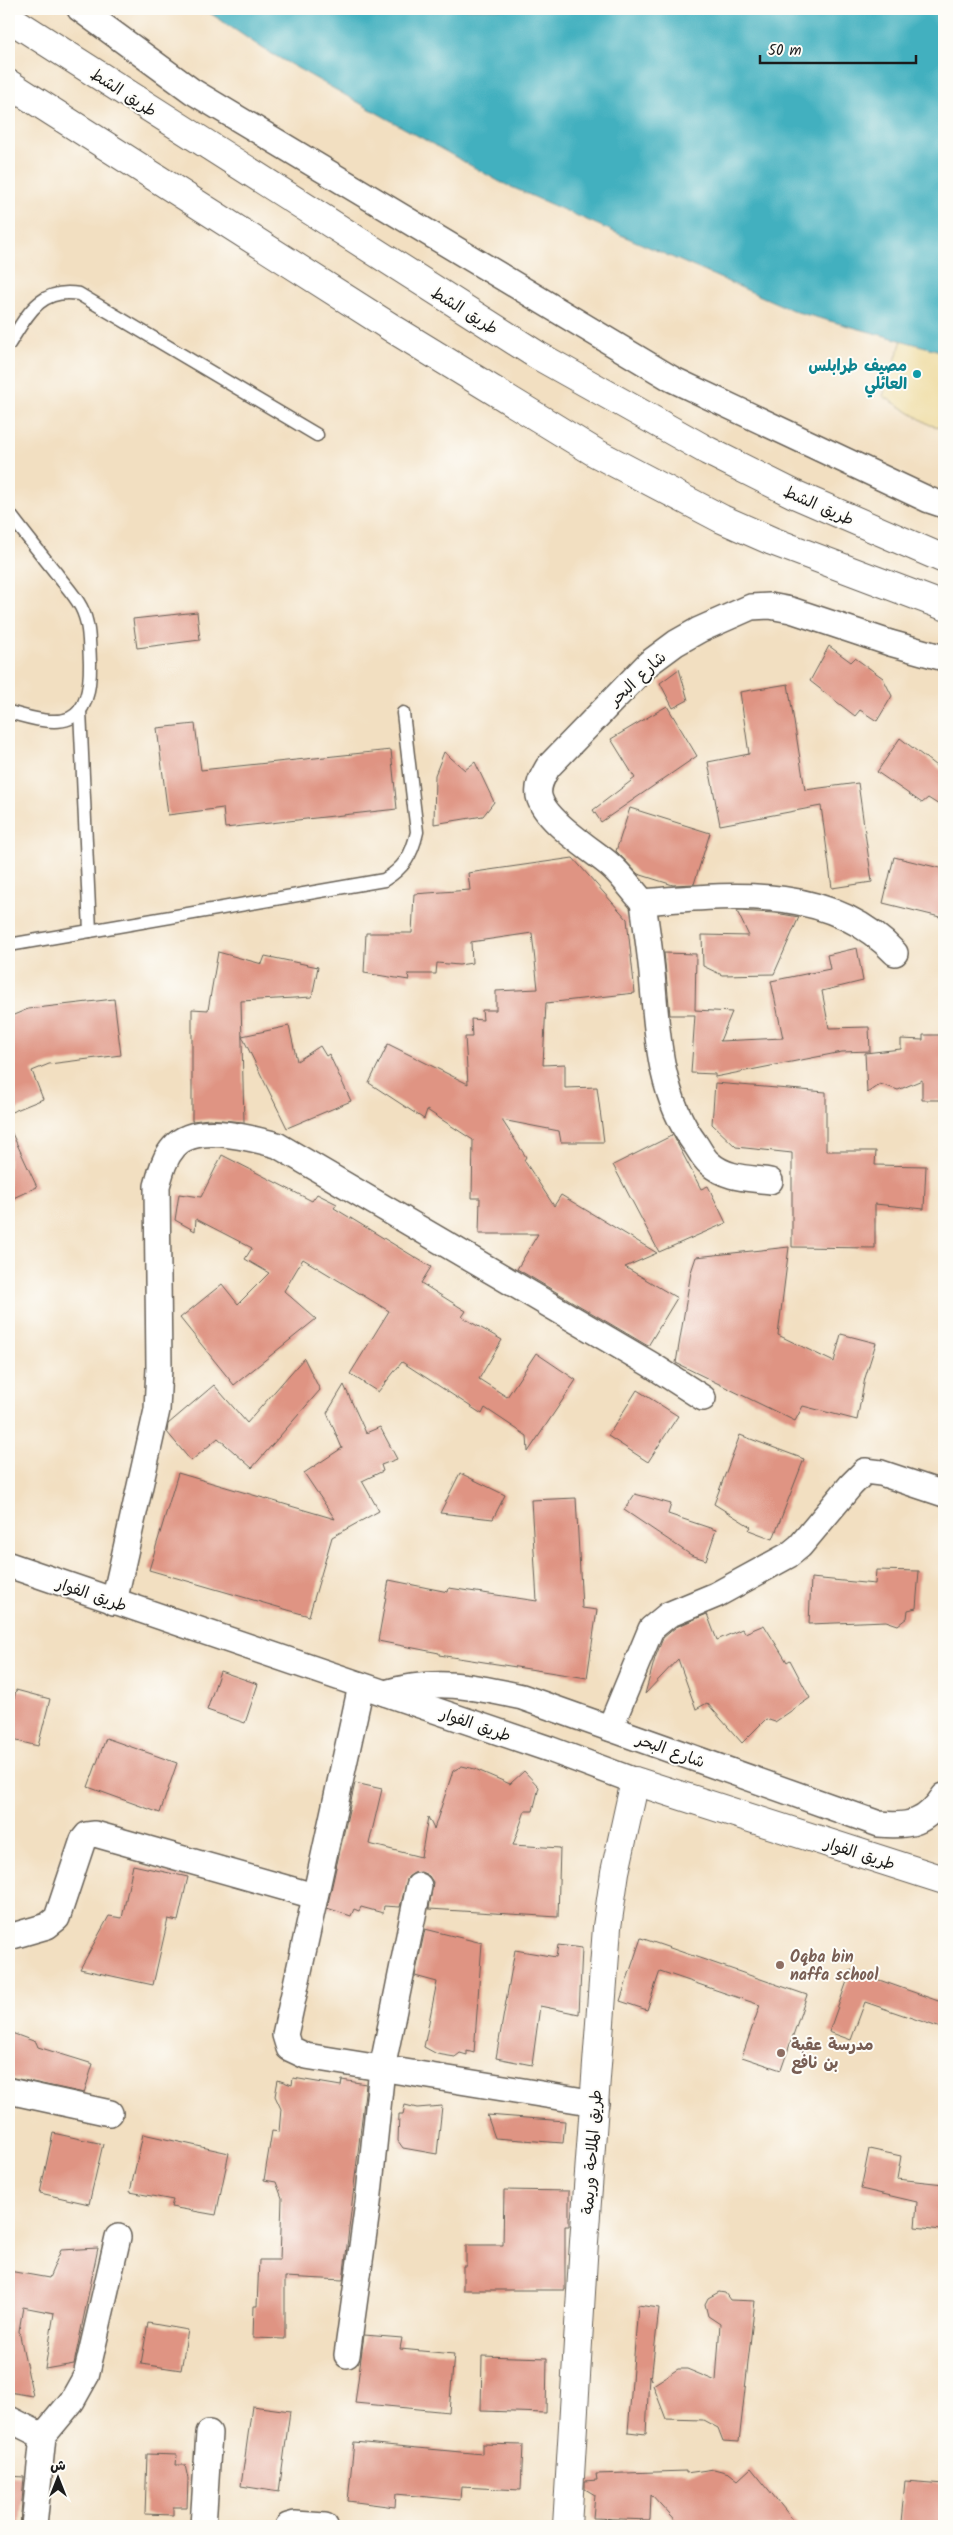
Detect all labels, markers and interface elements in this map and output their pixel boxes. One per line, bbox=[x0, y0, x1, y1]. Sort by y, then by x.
scale bar bbox=[760, 32, 917, 64]
text: 50 m bbox=[768, 39, 802, 63]
street label: طريق الشط bbox=[85, 62, 161, 124]
street label: طريق الشط bbox=[426, 281, 503, 342]
place label: مصيف طرابلس العائلي bbox=[808, 354, 907, 398]
marker: مصيف طرابلس العائلي bbox=[911, 368, 923, 380]
street label: طريق الشط bbox=[779, 480, 858, 533]
street label: شارع البحر bbox=[602, 646, 672, 714]
street label: طريق الفوار bbox=[51, 1571, 130, 1619]
street label: طريق الفوار bbox=[435, 1701, 514, 1749]
street label: شارع البحر bbox=[631, 1727, 708, 1775]
street label: طريق الفوار bbox=[819, 1831, 898, 1878]
place label: Oqba bin naffa school bbox=[790, 1945, 879, 1988]
marker: Oqba bin naffa school bbox=[774, 1959, 786, 1971]
place label: مدرسة عقبة بن نافع bbox=[791, 2033, 873, 2076]
marker: مدرسة عقبة بن نافع bbox=[775, 2047, 787, 2059]
street label: طريق الملاحة وريمة bbox=[576, 2089, 609, 2215]
north arrow bbox=[32, 2452, 82, 2502]
text: ش bbox=[50, 2455, 66, 2477]

